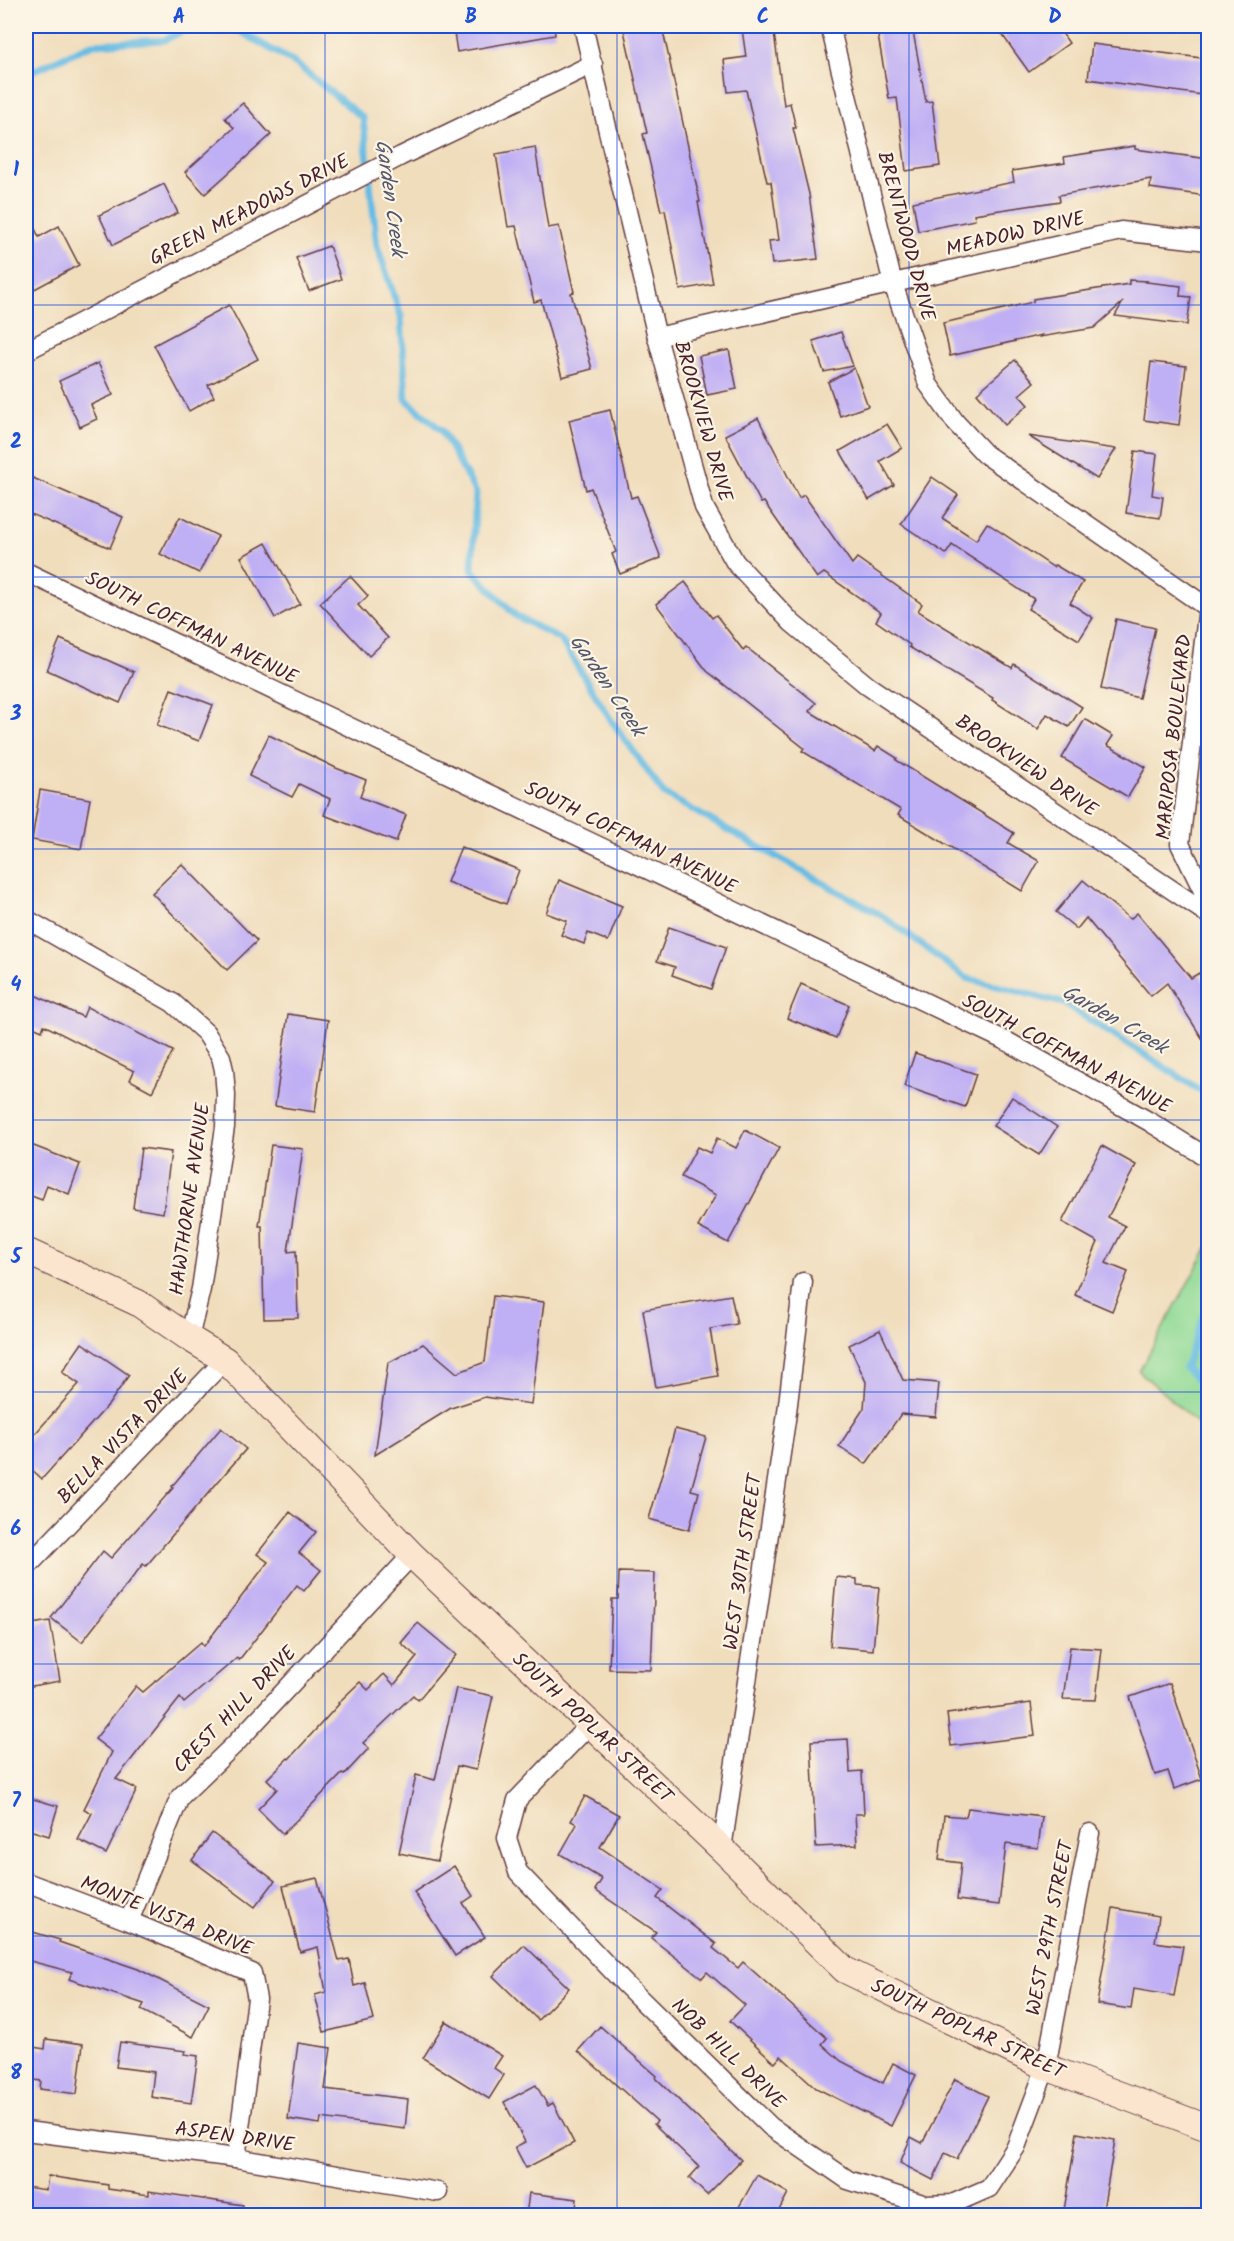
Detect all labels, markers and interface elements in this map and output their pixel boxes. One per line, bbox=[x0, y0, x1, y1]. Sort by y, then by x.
text: A bbox=[173, 2, 185, 34]
text: B bbox=[465, 2, 477, 34]
text: C bbox=[757, 2, 769, 34]
text: D bbox=[1048, 2, 1062, 34]
water label: Garden Creek bbox=[365, 138, 414, 262]
street label: GREEN MEADOWS DRIVE bbox=[144, 146, 357, 275]
street label: BRENTWOOD DRIVE bbox=[867, 148, 943, 326]
text: 1 bbox=[13, 155, 19, 187]
street label: MEADOW DRIVE bbox=[943, 203, 1089, 266]
street label: BROOKVIEW DRIVE bbox=[664, 337, 741, 507]
text: 2 bbox=[10, 427, 22, 459]
street label: SOUTH COFFMAN AVENUE bbox=[79, 563, 304, 695]
water label: Garden Creek bbox=[560, 628, 655, 746]
street label: MARIPOSA BOULEVARD bbox=[1148, 633, 1202, 842]
text: 3 bbox=[10, 699, 22, 731]
street label: BROOKVIEW DRIVE bbox=[948, 707, 1105, 827]
street label: SOUTH COFFMAN AVENUE bbox=[518, 773, 743, 905]
text: 4 bbox=[11, 970, 22, 1002]
water label: Garden Creek bbox=[1055, 977, 1176, 1066]
street label: SOUTH COFFMAN AVENUE bbox=[956, 986, 1178, 1124]
street label: HAWTHORNE AVENUE bbox=[162, 1100, 221, 1298]
text: 5 bbox=[10, 1242, 23, 1274]
street label: BELLA VISTA DRIVE bbox=[50, 1361, 198, 1512]
street label: WEST 30TH STREET bbox=[716, 1470, 772, 1652]
text: 6 bbox=[11, 1514, 22, 1546]
street label: CREST HILL DRIVE bbox=[166, 1638, 306, 1782]
street label: SOUTH POPLAR STREET bbox=[504, 1645, 681, 1814]
text: 7 bbox=[11, 1786, 21, 1818]
street label: WEST 29TH STREET bbox=[1018, 1836, 1084, 2018]
street label: MONTE VISTA DRIVE bbox=[75, 1868, 258, 1967]
street label: SOUTH POPLAR STREET bbox=[865, 1971, 1072, 2090]
street label: NOB HILL DRIVE bbox=[663, 1991, 793, 2119]
text: 8 bbox=[10, 2058, 22, 2090]
street label: ASPEN DRIVE bbox=[173, 2114, 298, 2162]

